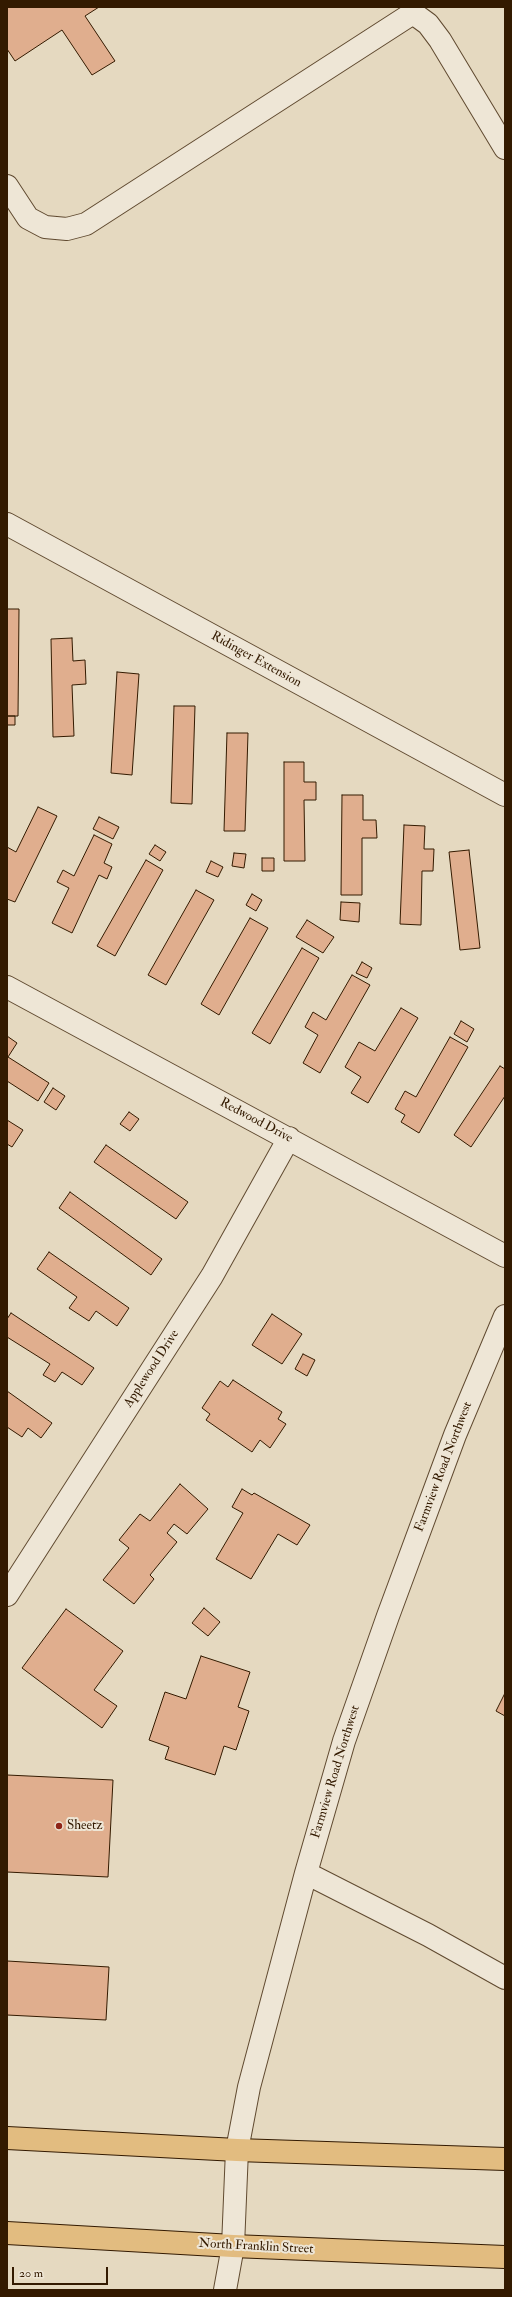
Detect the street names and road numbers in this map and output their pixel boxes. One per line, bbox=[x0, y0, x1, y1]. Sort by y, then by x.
street label: Ridinger Extension bbox=[208, 629, 304, 691]
street label: Redwood Drive bbox=[217, 1095, 295, 1147]
street label: Applewood Drive bbox=[121, 1327, 183, 1411]
street label: Farmview Road Northwest bbox=[412, 1400, 476, 1534]
street label: Farmview Road Northwest bbox=[308, 1704, 364, 1840]
street label: North Franklin Street bbox=[198, 2236, 314, 2258]

